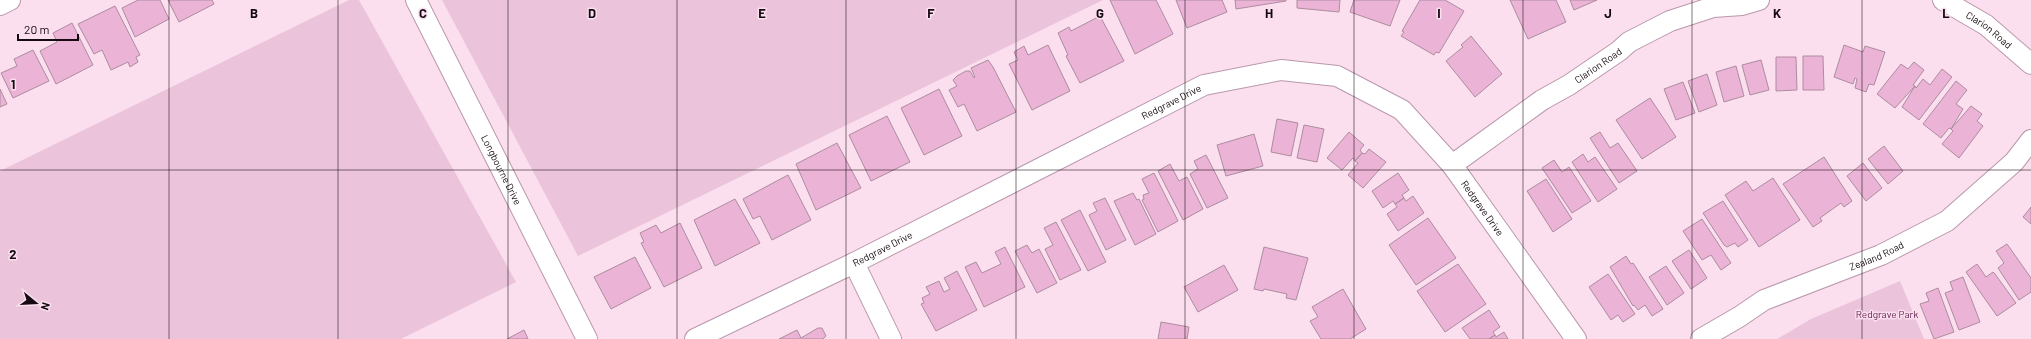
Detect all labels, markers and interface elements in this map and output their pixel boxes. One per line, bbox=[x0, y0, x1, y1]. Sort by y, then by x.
text: B bbox=[250, 5, 258, 21]
text: C bbox=[419, 5, 427, 21]
text: D bbox=[588, 5, 596, 21]
text: E bbox=[758, 5, 766, 21]
text: F bbox=[927, 5, 935, 21]
text: G bbox=[1096, 5, 1104, 21]
text: H bbox=[1265, 5, 1273, 21]
text: I bbox=[1437, 5, 1441, 21]
text: J bbox=[1604, 5, 1612, 21]
text: K bbox=[1773, 5, 1781, 21]
text: L bbox=[1942, 5, 1950, 21]
street label: Clarion Road bbox=[1964, 9, 2015, 51]
scale bar bbox=[18, 16, 78, 42]
text: 20 m bbox=[24, 22, 50, 36]
street label: Clarion Road bbox=[1572, 45, 1624, 86]
text: 1 bbox=[11, 76, 15, 92]
street label: Redgrave Drive bbox=[1139, 82, 1203, 122]
street label: Longbourne Drive bbox=[479, 133, 524, 207]
street label: Redgrave Drive bbox=[1459, 178, 1506, 238]
street label: Redgrave Drive bbox=[851, 228, 914, 269]
street label: Zealand Road bbox=[1847, 238, 1906, 273]
text: 2 bbox=[9, 246, 17, 262]
north arrow bbox=[16, 283, 56, 323]
text: N bbox=[39, 301, 53, 312]
park label: Redgrave Park bbox=[1856, 308, 1918, 320]

